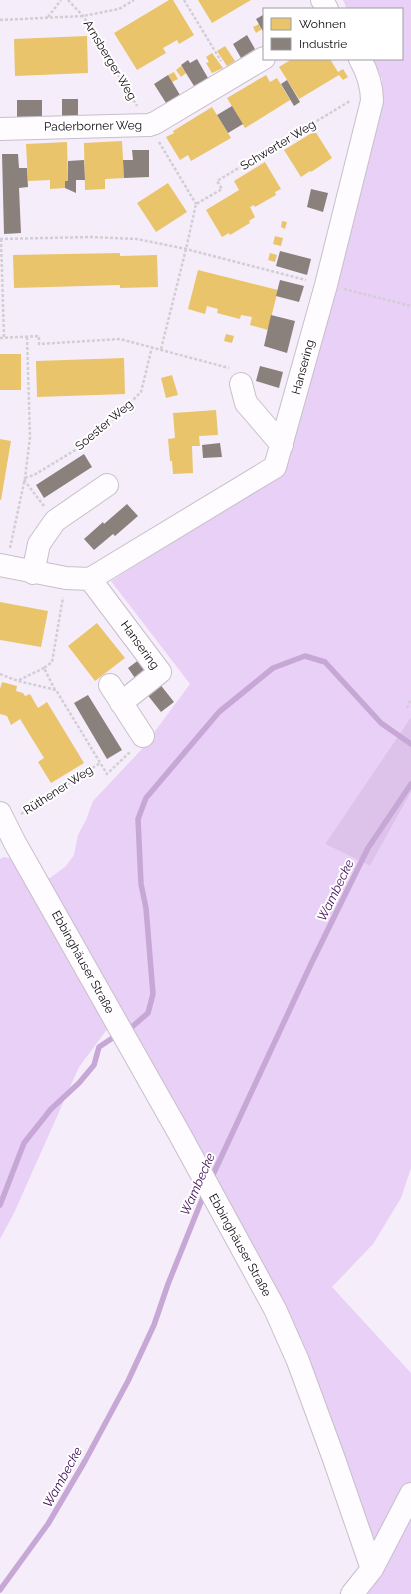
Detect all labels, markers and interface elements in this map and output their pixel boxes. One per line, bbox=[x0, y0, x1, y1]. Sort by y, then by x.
legend bbox=[263, 8, 403, 60]
street label: Arnsberger Weg bbox=[81, 17, 139, 103]
text: Wohnen bbox=[299, 17, 346, 31]
text: Industrie bbox=[299, 37, 347, 51]
street label: Schwerter Weg bbox=[238, 117, 318, 173]
street label: Paderborner Weg bbox=[44, 118, 142, 134]
street label: Hansering bbox=[289, 338, 317, 396]
street label: Soester Weg bbox=[72, 397, 136, 453]
street label: Hansering bbox=[118, 618, 162, 672]
street label: Rüthener Weg bbox=[21, 762, 95, 818]
water label: Wambecke bbox=[314, 857, 357, 923]
street label: Ebbinghäuser Straße bbox=[49, 908, 117, 1016]
water label: Wambecke bbox=[177, 1151, 218, 1218]
street label: Ebbinghäuser Straße bbox=[206, 1191, 274, 1299]
water label: Wambecke bbox=[40, 1444, 85, 1510]

